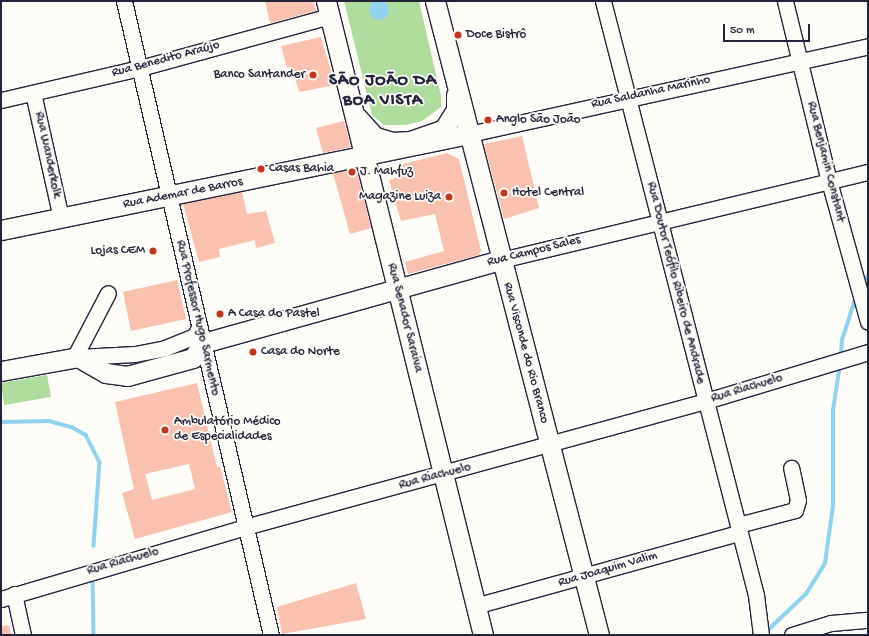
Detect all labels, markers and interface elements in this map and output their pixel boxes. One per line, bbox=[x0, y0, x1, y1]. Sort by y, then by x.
scale bar bbox=[725, 16, 812, 42]
text: 50 m bbox=[730, 24, 755, 38]
place label: Doce Bistrô bbox=[466, 27, 526, 43]
marker: Doce Bistrô bbox=[453, 30, 463, 40]
street label: Rua Benedito Araújo bbox=[110, 38, 222, 82]
place label: Banco Santander bbox=[214, 67, 305, 83]
marker: Banco Santander bbox=[308, 70, 318, 80]
district label: SÃO JOÃO DA BOA VISTA bbox=[329, 72, 437, 112]
street label: Rua Saldanha Marinho bbox=[590, 73, 712, 113]
street label: Rua Benjamin Constant bbox=[802, 100, 848, 224]
street label: Rua Wanderkolk bbox=[30, 110, 64, 200]
place label: Anglo São João bbox=[496, 112, 581, 128]
marker: Anglo São João bbox=[483, 115, 493, 125]
place label: Casas Bahia bbox=[269, 161, 334, 177]
marker: Casas Bahia bbox=[256, 164, 266, 174]
place label: J. Mahfuz bbox=[360, 164, 413, 180]
marker: J. Mahfuz bbox=[347, 167, 357, 177]
street label: Rua Ademar de Barros bbox=[122, 175, 244, 213]
street label: Rua Doutor Teófilo Ribeiro de Andrade bbox=[642, 180, 708, 386]
place label: Hotel Central bbox=[512, 185, 584, 201]
marker: Hotel Central bbox=[499, 188, 509, 198]
place label: Magazine Luiza bbox=[359, 189, 441, 205]
marker: Magazine Luiza bbox=[444, 192, 454, 202]
street label: Rua Campos Sales bbox=[486, 233, 582, 271]
street label: Rua Professor Hugo Sarmento bbox=[171, 239, 223, 397]
place label: Lojas CEM bbox=[90, 243, 145, 259]
marker: Lojas CEM bbox=[148, 246, 158, 256]
street label: Rua Senador Saraiva bbox=[383, 262, 425, 374]
street label: Rua Visconde do Rio Branco bbox=[499, 281, 551, 425]
place label: A Casa do Pastel bbox=[228, 306, 320, 322]
marker: A Casa do Pastel bbox=[215, 309, 225, 319]
place label: Casa do Norte bbox=[261, 344, 340, 360]
marker: Casa do Norte bbox=[248, 347, 258, 357]
street label: Rua Riachuelo bbox=[709, 371, 785, 407]
place label: Ambulatório Médico de Especialidades bbox=[174, 415, 281, 446]
marker: Ambulatório Médico de Especialidades bbox=[159, 424, 171, 436]
street label: Rua Riachuelo bbox=[397, 460, 473, 494]
street label: Rua Riachuelo bbox=[85, 544, 161, 580]
street label: Rua Joaquim Valim bbox=[557, 548, 659, 592]

